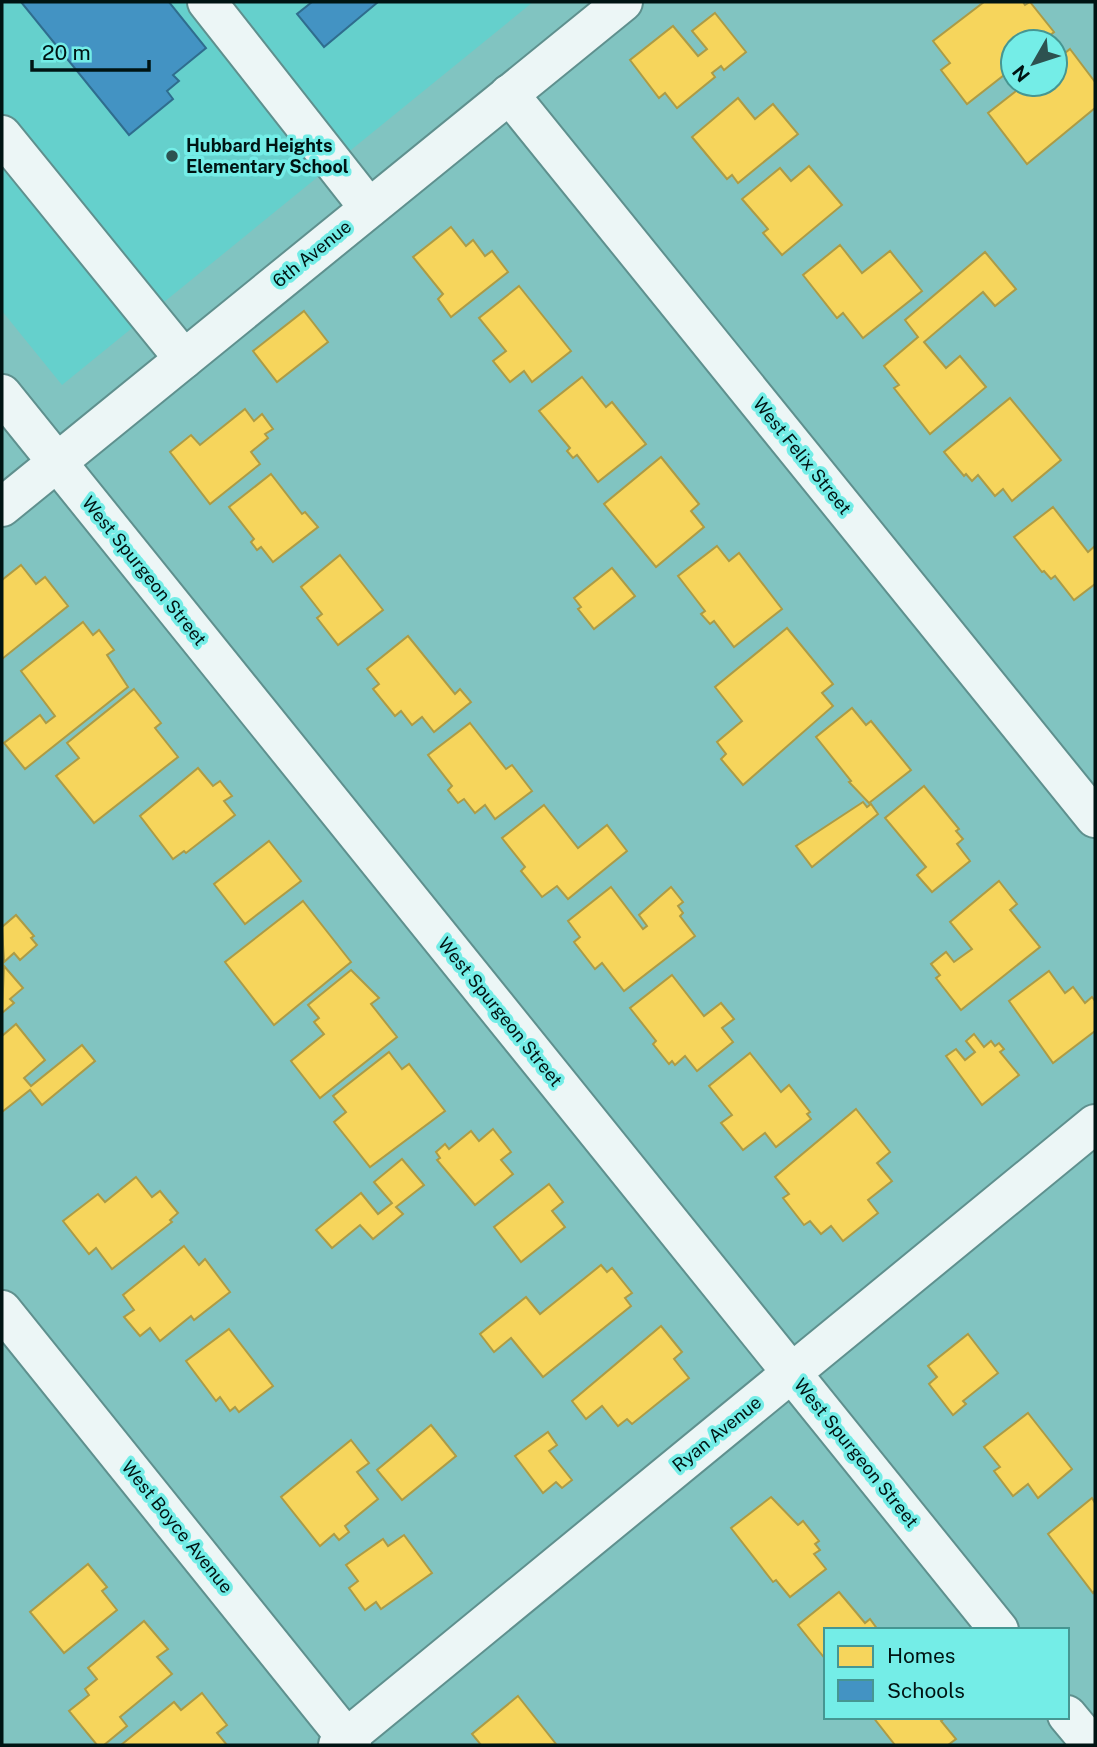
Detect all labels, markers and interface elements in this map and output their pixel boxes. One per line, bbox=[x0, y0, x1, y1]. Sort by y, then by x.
scale bar bbox=[32, 28, 149, 72]
north arrow bbox=[999, 28, 1069, 98]
text: 20 m bbox=[42, 40, 91, 65]
text: N bbox=[1008, 61, 1034, 86]
place label: Hubbard Heights Elementary School bbox=[186, 135, 349, 177]
marker: Hubbard Heights Elementary School bbox=[164, 148, 180, 164]
street label: 6th Avenue bbox=[268, 216, 355, 292]
street label: West Felix Street bbox=[749, 393, 856, 518]
street label: West Spurgeon Street bbox=[78, 492, 211, 649]
street label: West Spurgeon Street bbox=[434, 933, 567, 1090]
street label: West Spurgeon Street bbox=[790, 1374, 923, 1531]
street label: Ryan Avenue bbox=[668, 1391, 765, 1476]
street label: West Boyce Avenue bbox=[117, 1456, 237, 1597]
legend bbox=[824, 1628, 1069, 1719]
text: Homes bbox=[887, 1643, 955, 1668]
text: Schools bbox=[887, 1678, 965, 1703]

